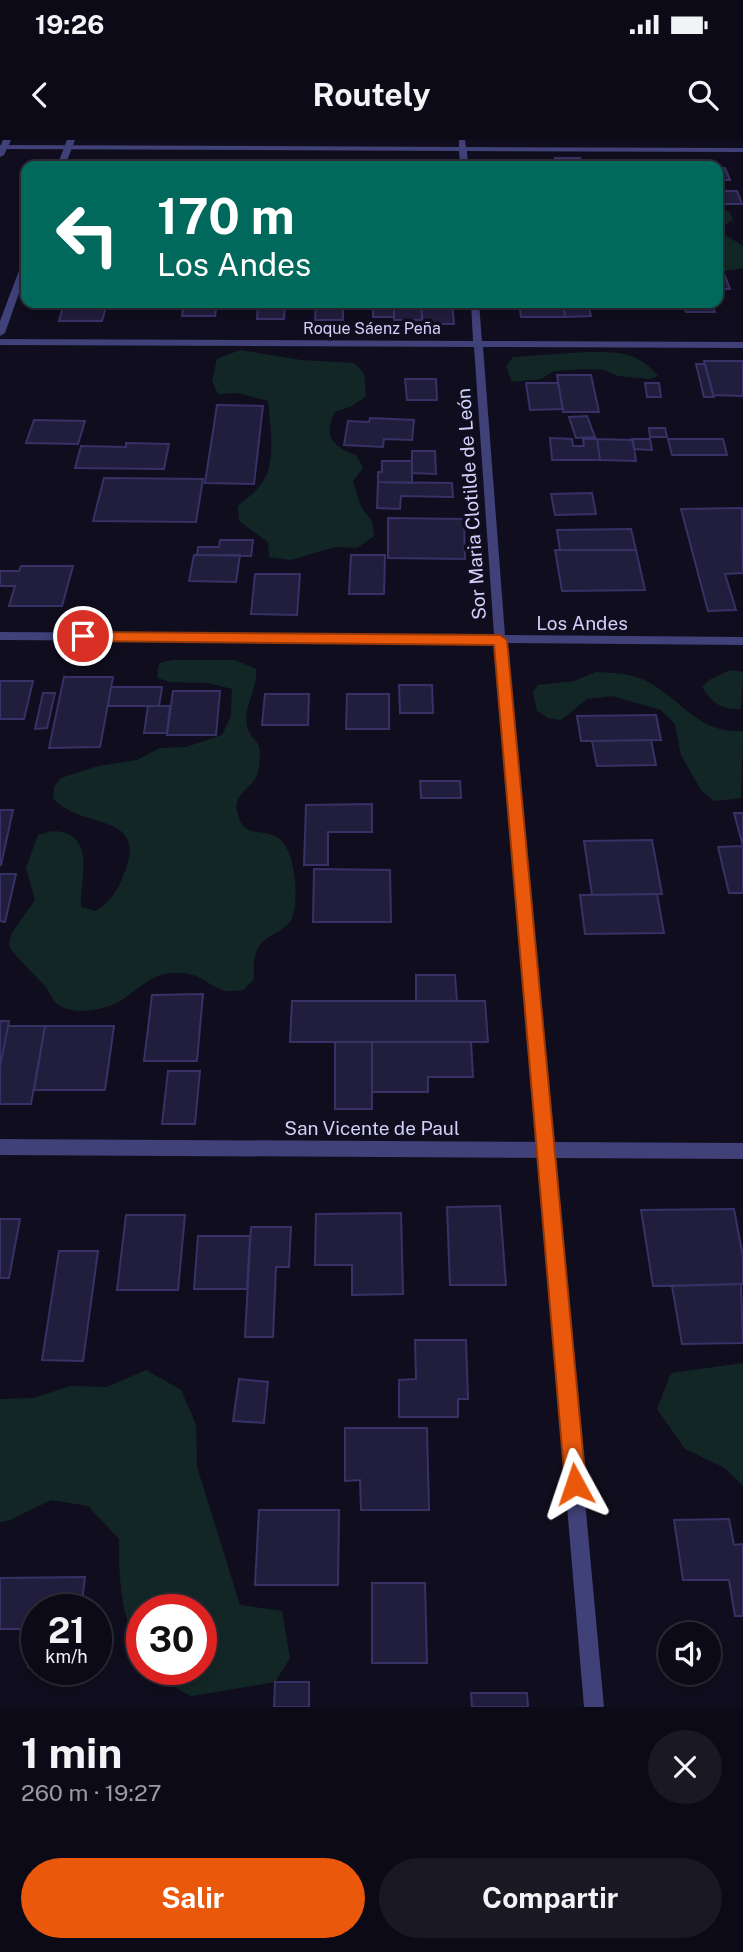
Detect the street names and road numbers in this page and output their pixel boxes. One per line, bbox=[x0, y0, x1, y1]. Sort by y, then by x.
street label: Roque Sáenz Peña bbox=[303, 319, 441, 338]
street label: Sor Maria Clotilde de León bbox=[452, 387, 490, 621]
street label: Los Andes bbox=[536, 612, 628, 634]
street label: San Vicente de Paul bbox=[284, 1117, 460, 1139]

